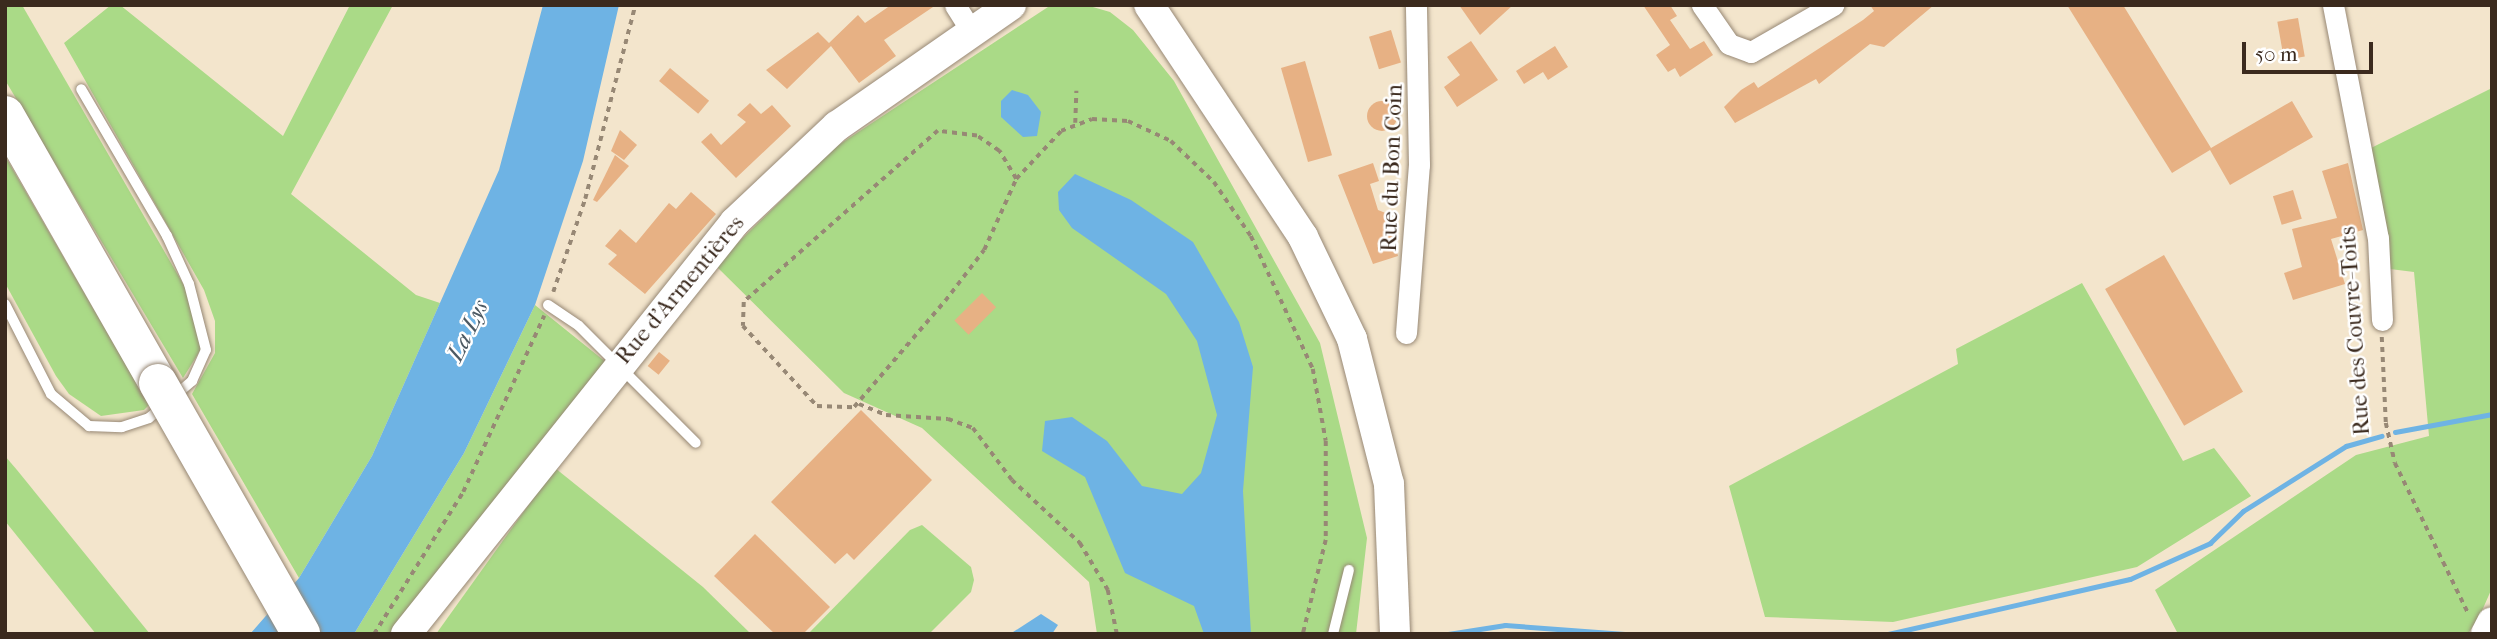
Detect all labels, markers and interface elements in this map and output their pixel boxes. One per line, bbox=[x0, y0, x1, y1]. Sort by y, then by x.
scale bar bbox=[2245, 28, 2376, 72]
text: 50 m bbox=[2255, 42, 2298, 66]
street label: Rue du Bon Coin bbox=[1375, 84, 1409, 252]
street label: Rue d'Armentières bbox=[610, 210, 750, 370]
street label: Rue des Couvre-Toits bbox=[2334, 226, 2376, 436]
water label: La Lys bbox=[441, 296, 495, 366]

